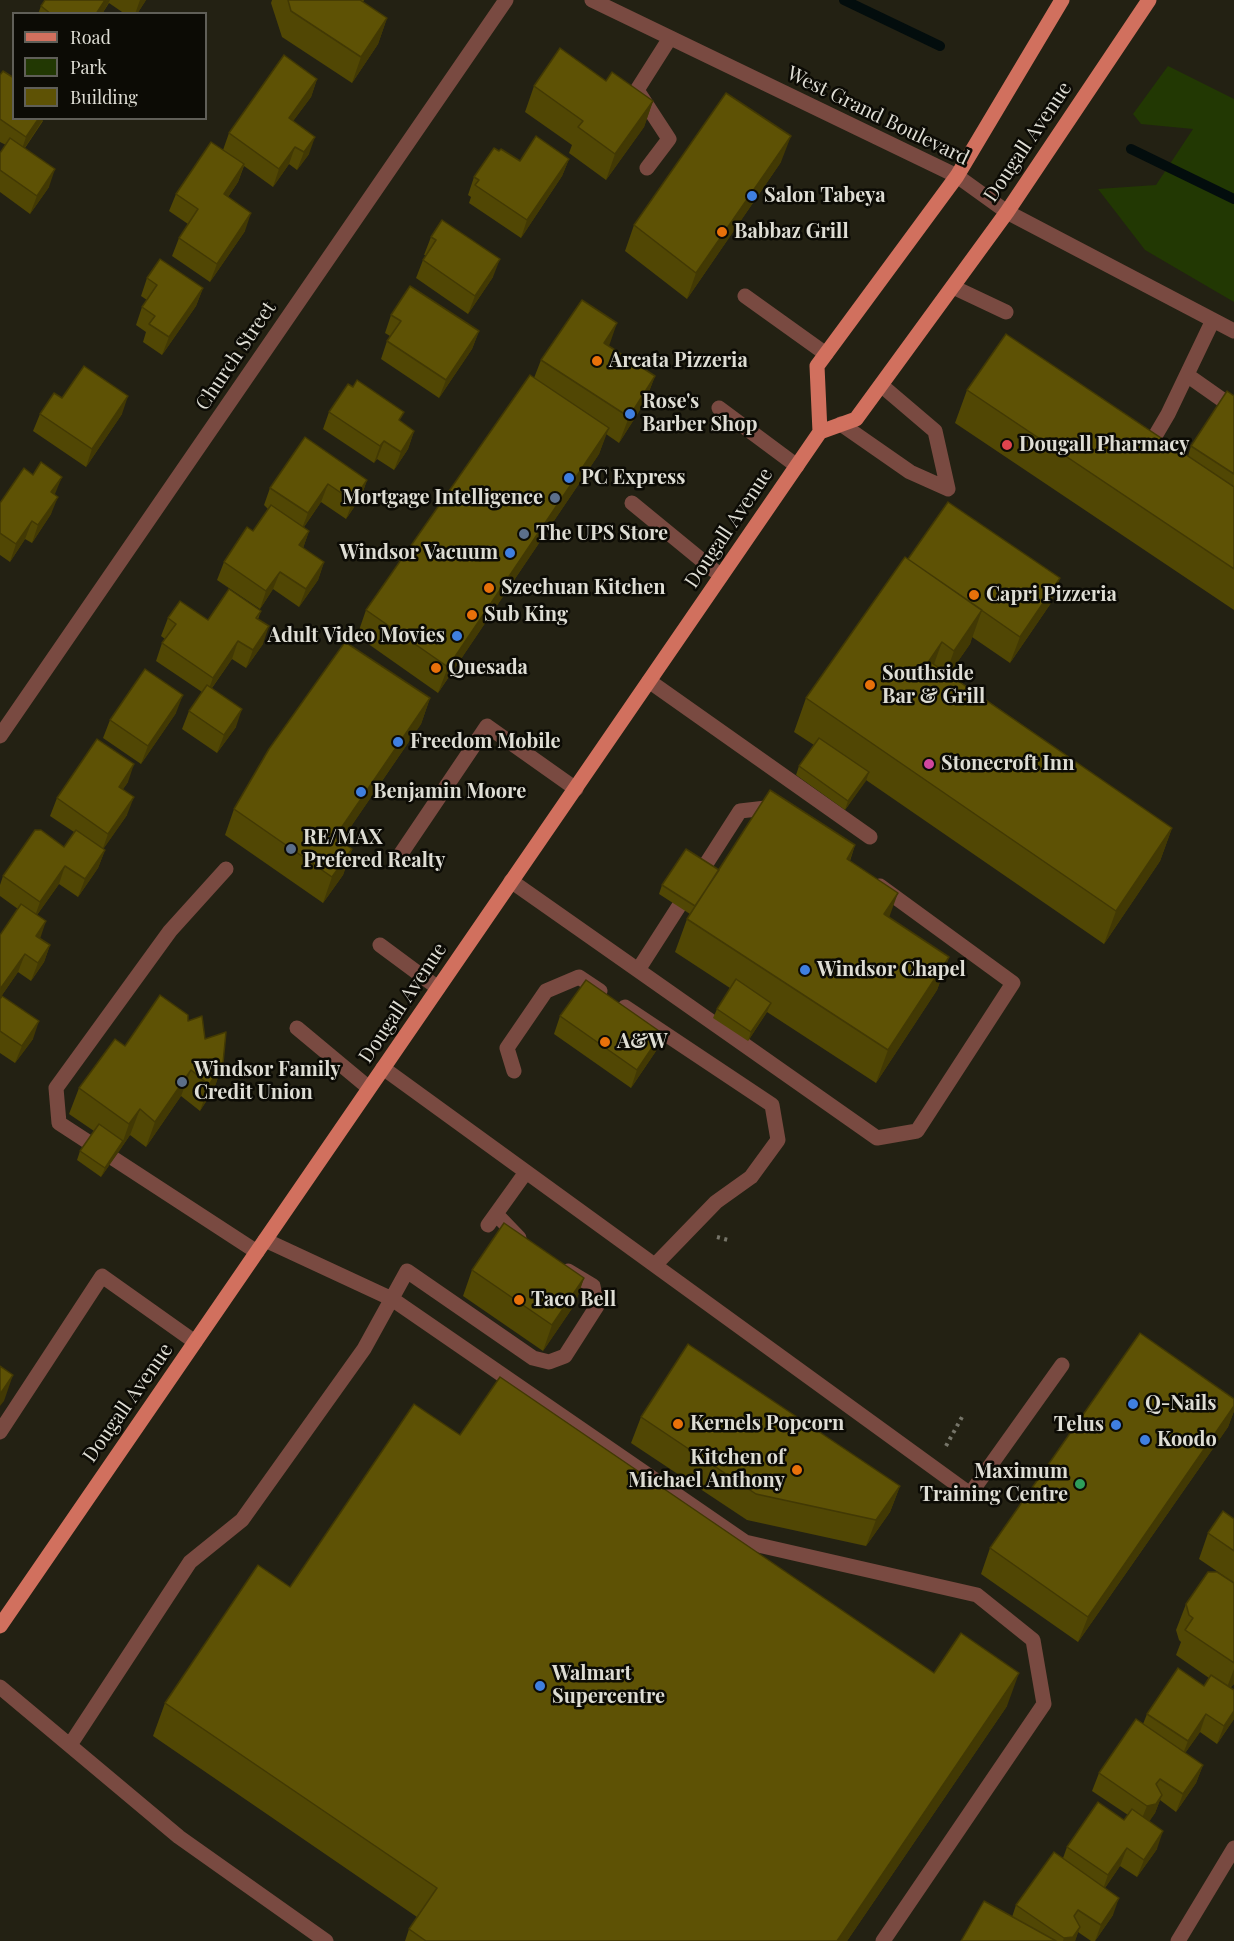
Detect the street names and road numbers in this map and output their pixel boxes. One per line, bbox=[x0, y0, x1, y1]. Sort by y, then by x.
street label: West Grand Boulevard bbox=[783, 61, 973, 171]
street label: Dougall Avenue bbox=[979, 77, 1077, 207]
street label: Church Street bbox=[191, 297, 281, 415]
street label: Dougall Avenue bbox=[680, 463, 778, 593]
street label: Dougall Avenue bbox=[354, 938, 452, 1068]
street label: Dougall Avenue bbox=[78, 1339, 178, 1467]

